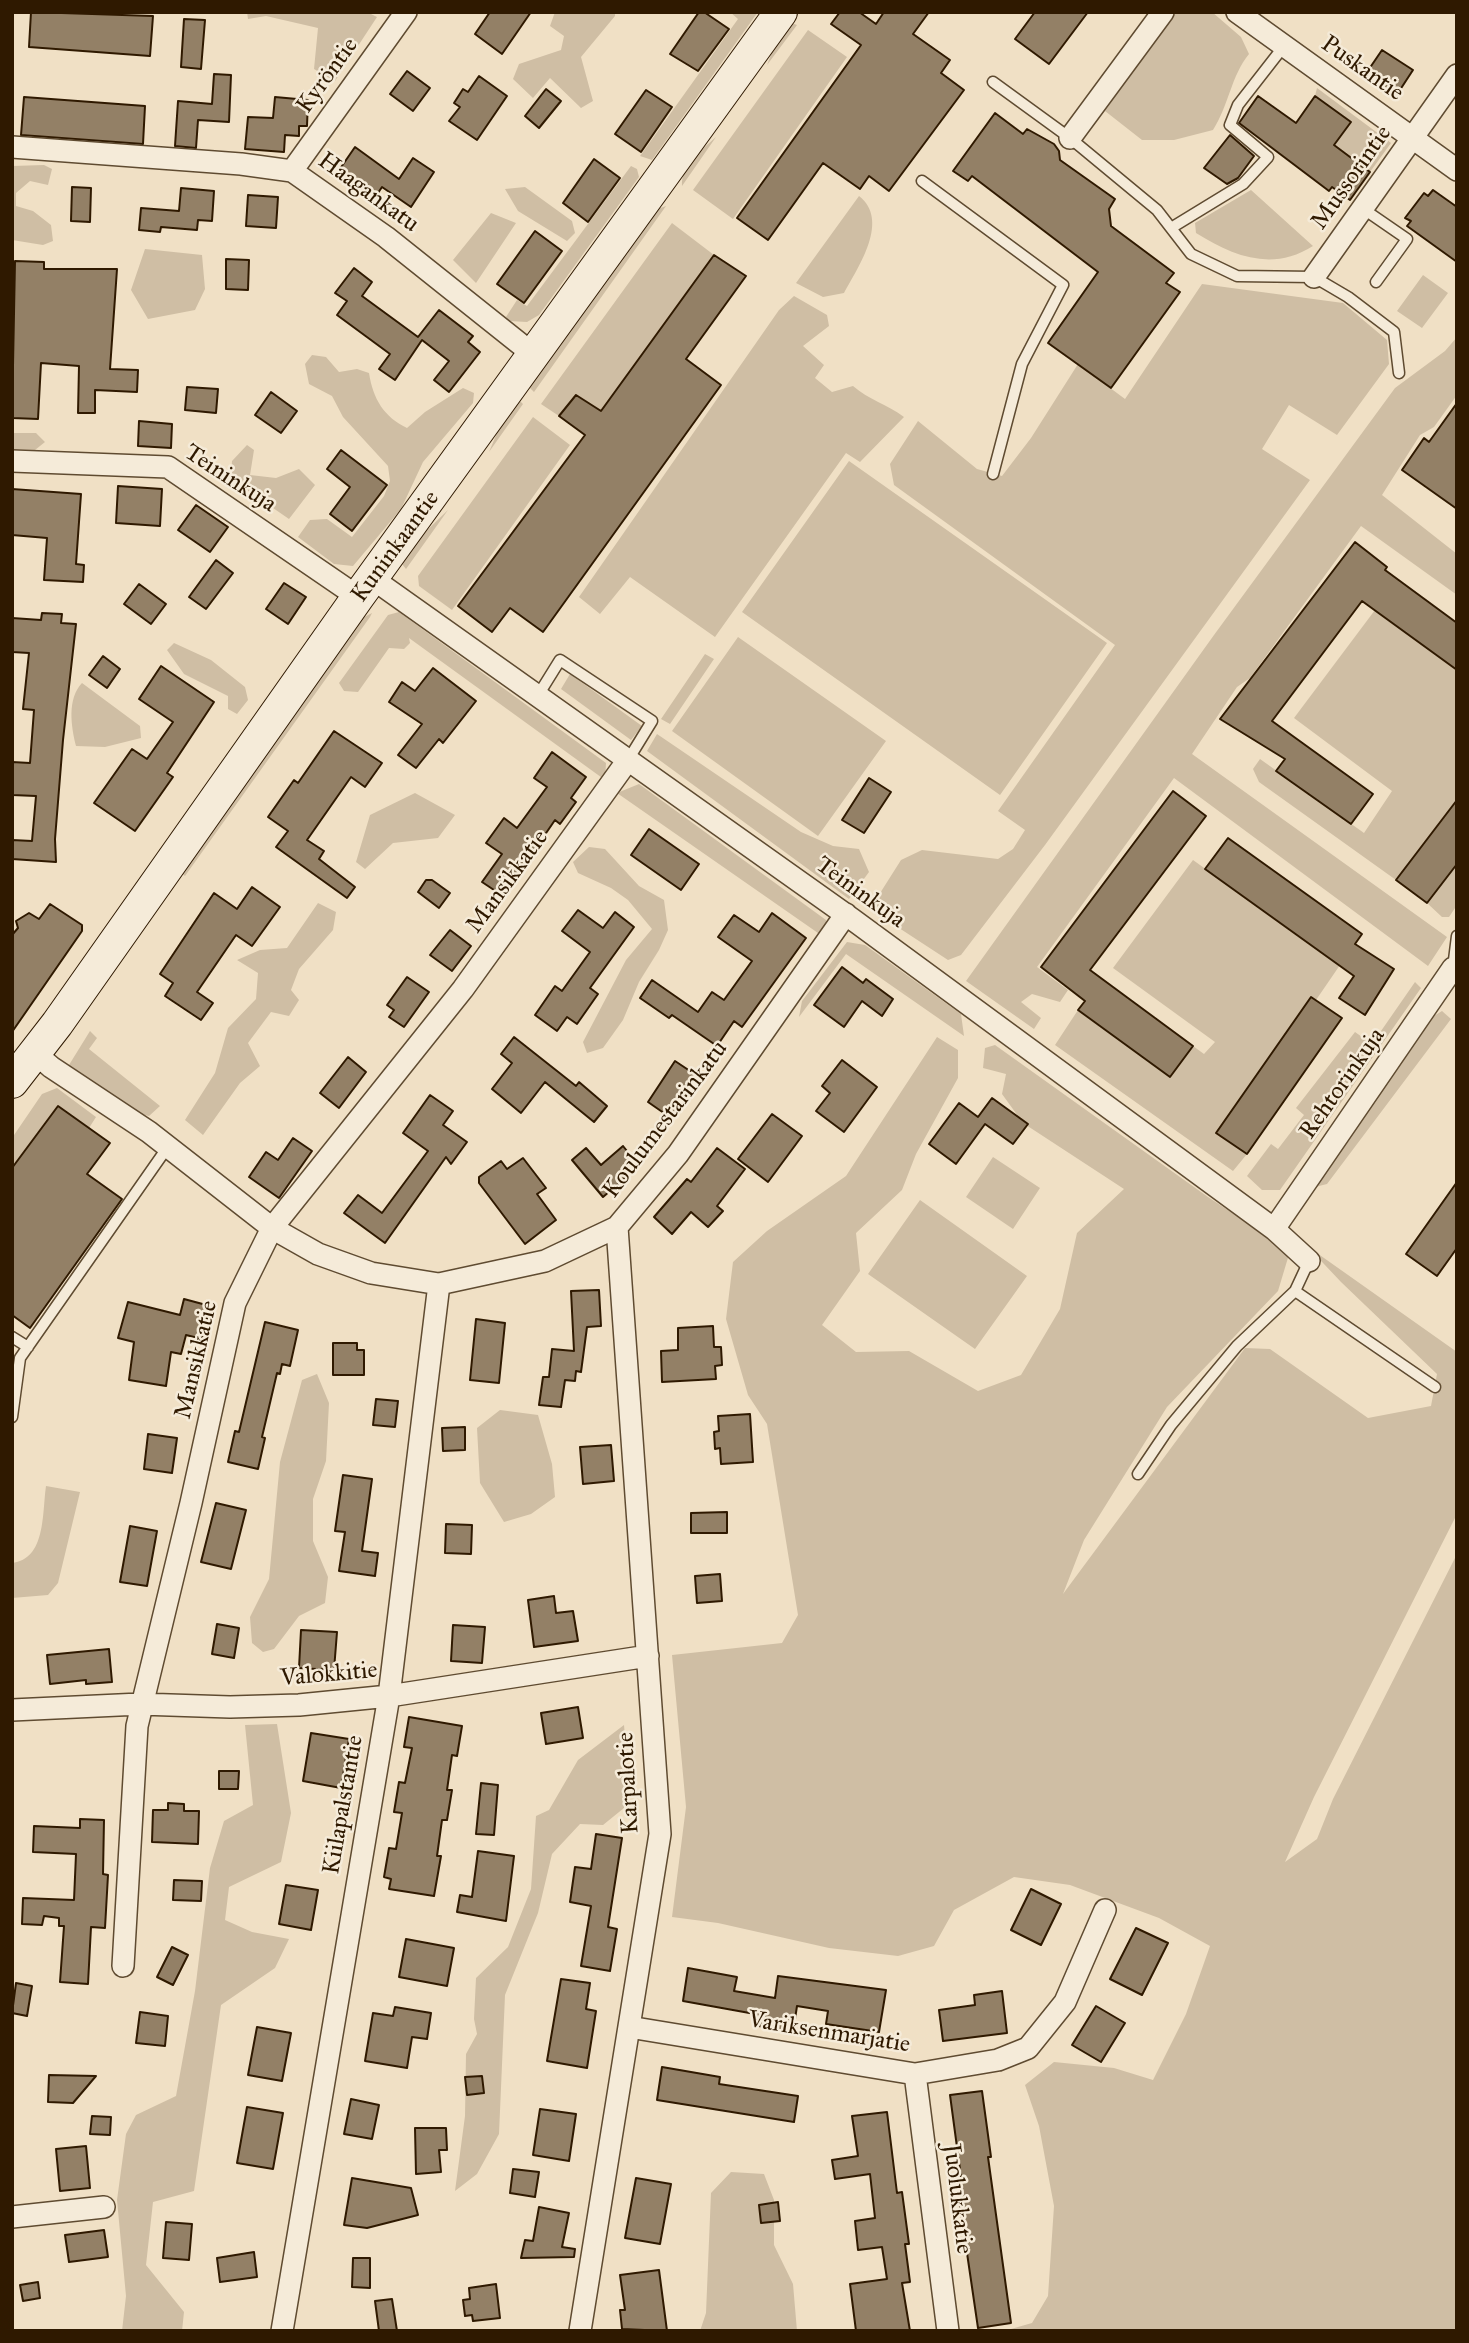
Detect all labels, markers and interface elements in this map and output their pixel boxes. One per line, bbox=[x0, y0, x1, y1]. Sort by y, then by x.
street label: Puskantie bbox=[1315, 30, 1409, 108]
street label: Kyröntie bbox=[291, 33, 365, 119]
street label: Mussorintie bbox=[1306, 120, 1398, 236]
street label: Haagankatu bbox=[312, 147, 424, 239]
street label: Teininkuja bbox=[179, 439, 281, 519]
street label: Kuninkaantie bbox=[346, 485, 446, 609]
street label: Mansikkatie bbox=[461, 825, 555, 939]
street label: Teininkuja bbox=[810, 851, 910, 935]
street label: Rehtorinkuja bbox=[1294, 1023, 1392, 1145]
street label: Koulumestarinkatu bbox=[597, 1036, 735, 1204]
street label: Mansikkatie bbox=[169, 1298, 225, 1422]
street label: Valokkitie bbox=[279, 1656, 379, 1694]
street label: Karpalotie bbox=[612, 1731, 646, 1835]
street label: Kiilapalstantie bbox=[318, 1733, 370, 1877]
street label: Variksenmarjatie bbox=[746, 2006, 912, 2060]
street label: Juolukkatie bbox=[936, 2142, 978, 2256]

